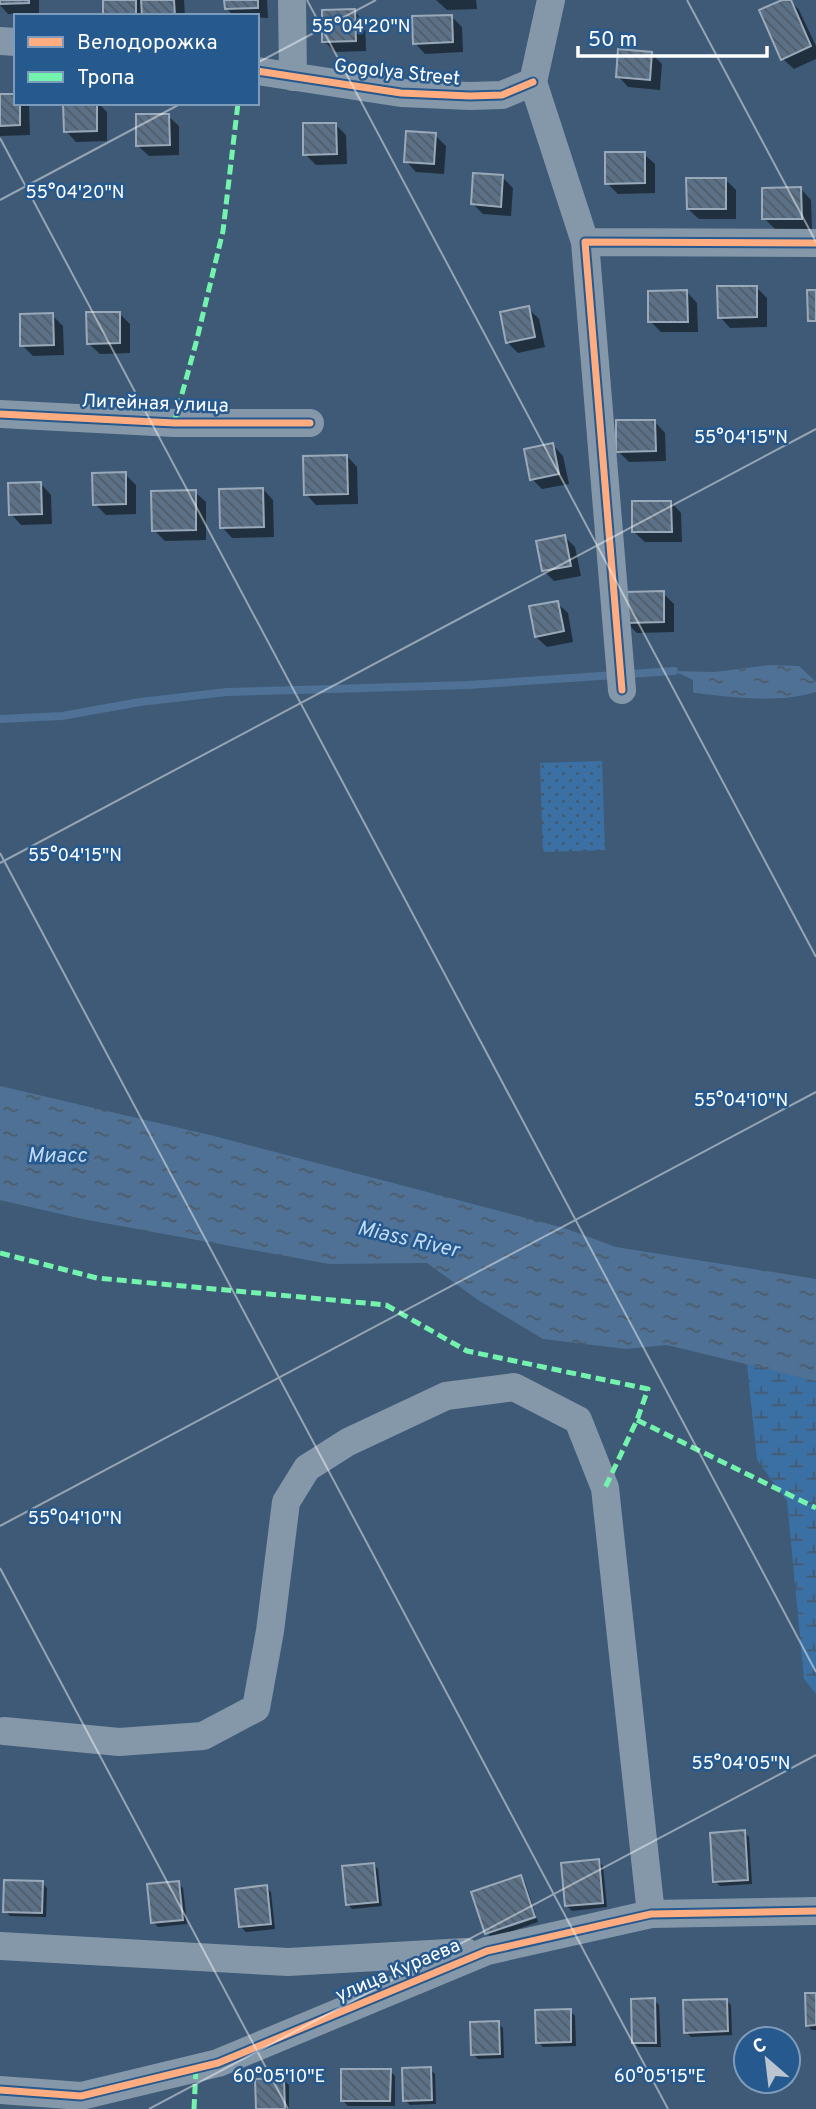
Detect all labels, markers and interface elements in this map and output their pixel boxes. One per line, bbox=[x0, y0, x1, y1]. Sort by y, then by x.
legend bbox=[14, 14, 259, 105]
scale bar bbox=[578, 14, 767, 58]
text: 55°04'20"N bbox=[312, 16, 410, 39]
text: 50 m bbox=[588, 27, 637, 54]
text: Велодорожка bbox=[77, 30, 217, 57]
street label: Gogolya Street bbox=[333, 54, 461, 92]
text: Тропа bbox=[77, 65, 135, 92]
text: 55°04'20"N bbox=[26, 182, 124, 205]
street label: Литейная улица bbox=[81, 389, 229, 419]
text: 55°04'15"N bbox=[694, 427, 788, 450]
text: 55°04'15"N bbox=[28, 845, 122, 868]
text: 55°04'10"N bbox=[694, 1090, 788, 1113]
water label: Миасс bbox=[27, 1143, 88, 1170]
water label: Miass River bbox=[355, 1215, 463, 1265]
text: 55°04'10"N bbox=[28, 1508, 122, 1531]
text: 55°04'05"N bbox=[691, 1753, 791, 1776]
street label: улица Кураева bbox=[332, 1934, 464, 2008]
north arrow bbox=[732, 2025, 802, 2095]
text: С bbox=[749, 2033, 771, 2060]
text: 60°05'10"E bbox=[233, 2066, 325, 2089]
text: 60°05'15"E bbox=[614, 2066, 706, 2089]

